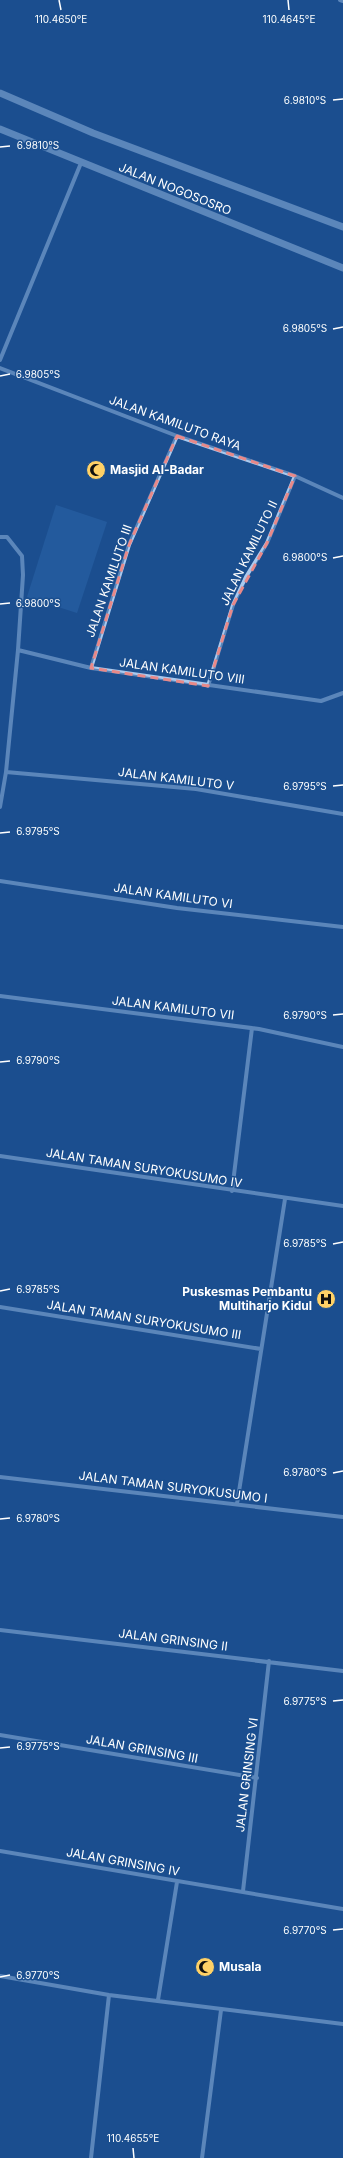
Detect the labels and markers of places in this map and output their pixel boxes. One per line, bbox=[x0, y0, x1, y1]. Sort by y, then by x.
mosque icon: Masjid Al-Badar bbox=[85, 459, 107, 481]
place label: Masjid Al-Badar bbox=[110, 462, 204, 477]
place label: Puskesmas Pembantu Multiharjo Kidul bbox=[182, 1284, 312, 1313]
hospital icon: Puskesmas Pembantu Multiharjo Kidul bbox=[315, 1288, 337, 1310]
mosque icon: Musala bbox=[194, 1956, 216, 1978]
place label: Musala bbox=[219, 1959, 262, 1974]

